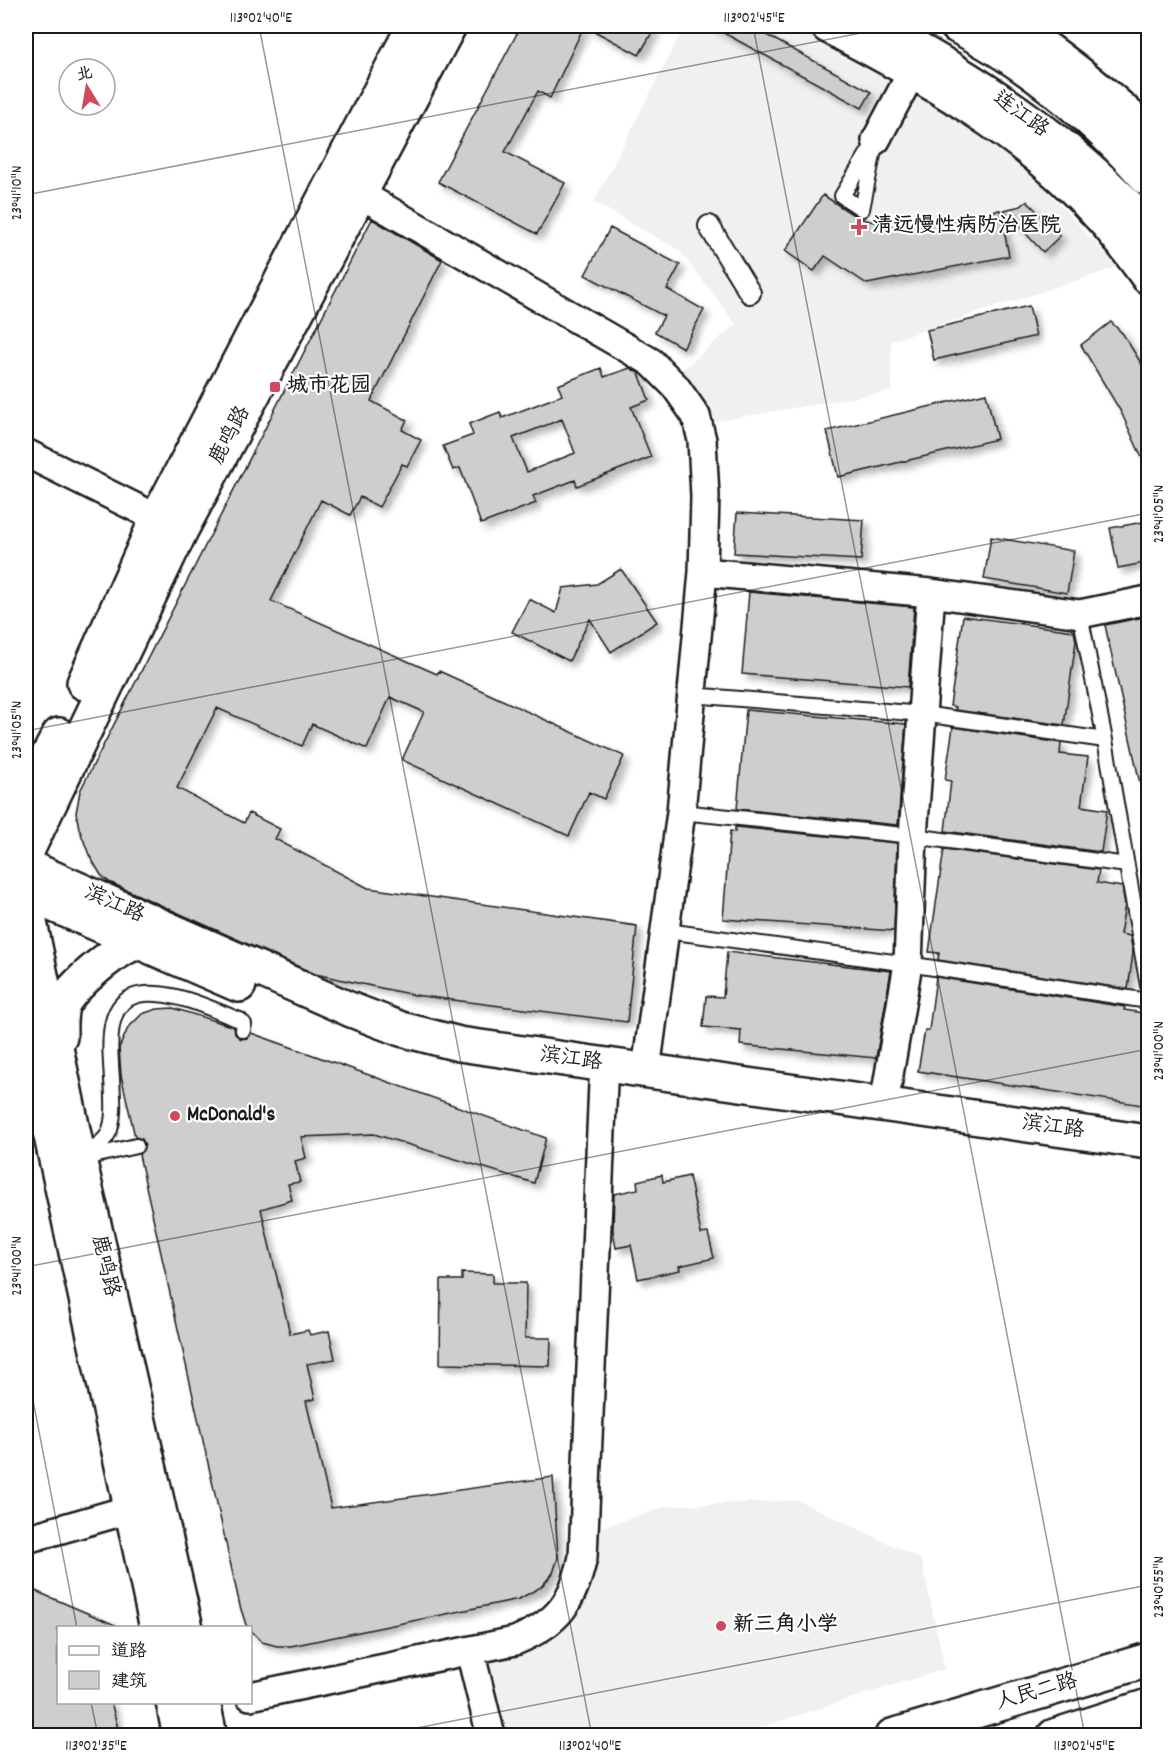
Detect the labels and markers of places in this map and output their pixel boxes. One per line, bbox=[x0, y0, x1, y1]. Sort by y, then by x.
place label: 清远慢性病防治医院 bbox=[872, 212, 1061, 242]
marker: 清远慢性病防治医院 bbox=[850, 218, 868, 236]
place label: 城市花园 bbox=[287, 372, 371, 402]
marker: 城市花园 bbox=[268, 380, 282, 394]
place label: McDonald's bbox=[187, 1101, 275, 1131]
marker: McDonald's bbox=[168, 1109, 182, 1123]
place label: 新三角小学 bbox=[733, 1611, 838, 1641]
marker: 新三角小学 bbox=[714, 1619, 728, 1633]

